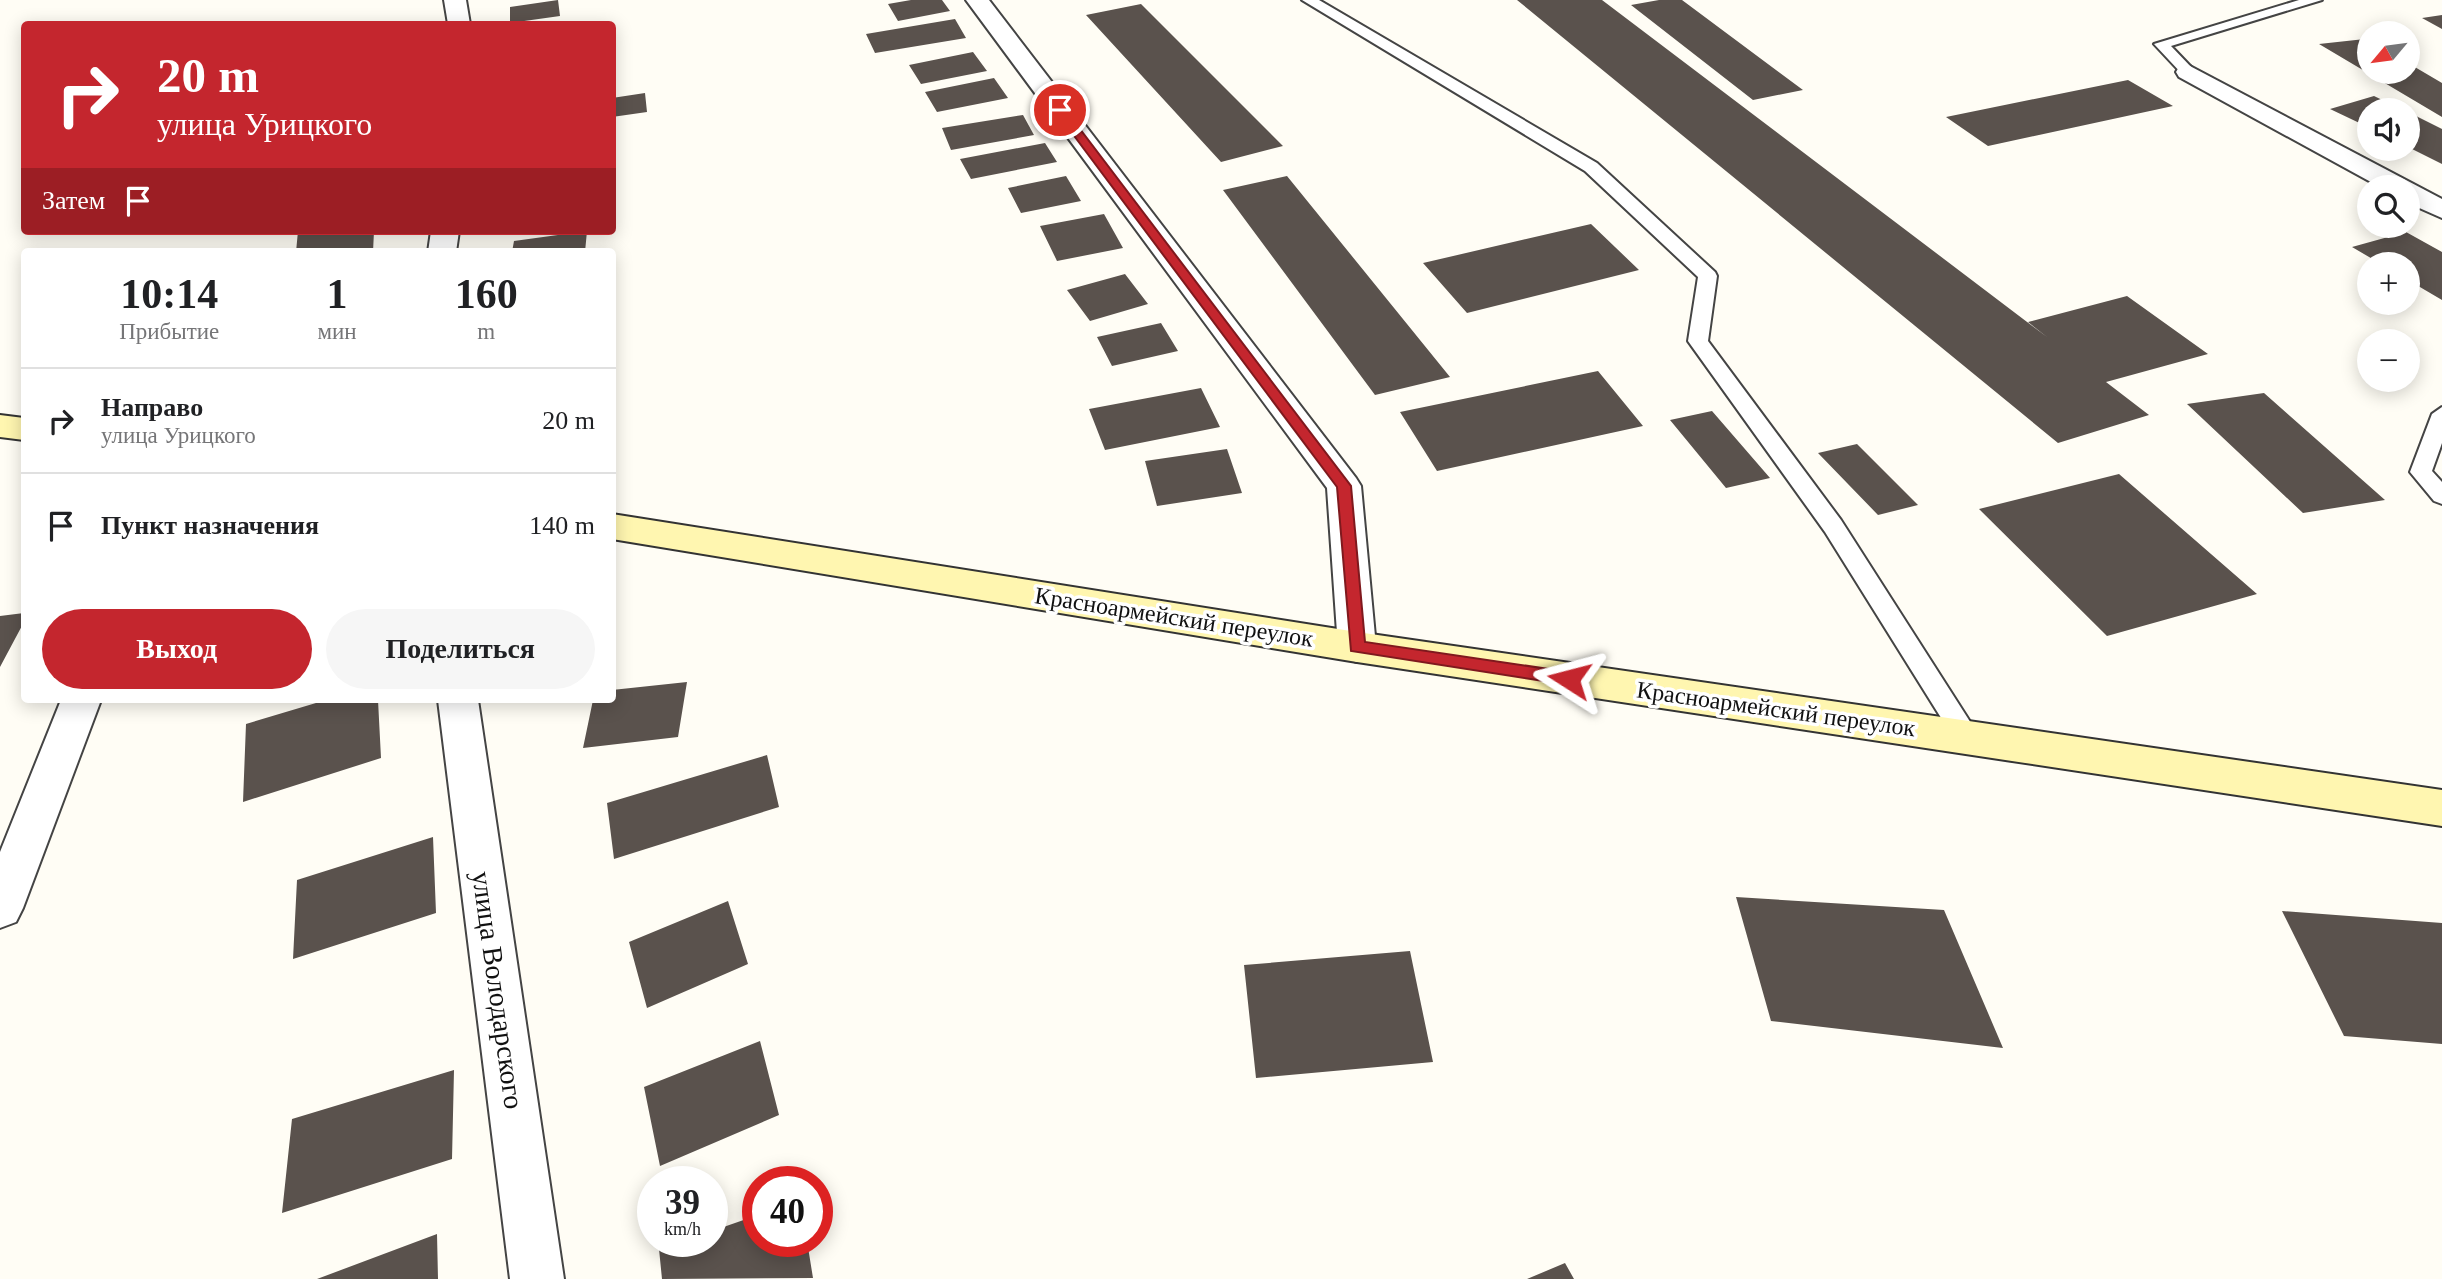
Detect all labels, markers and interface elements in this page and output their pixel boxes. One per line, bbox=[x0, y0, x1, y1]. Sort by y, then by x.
north arrow bbox=[2357, 21, 2420, 84]
map controls bbox=[2357, 21, 2420, 392]
text: 20 m bbox=[157, 48, 259, 103]
icon: right bbox=[42, 49, 133, 140]
pin bbox=[1030, 80, 1090, 140]
icon: arrive bbox=[1041, 91, 1079, 129]
button: sound bbox=[2357, 98, 2420, 161]
text: улица Урицкого bbox=[157, 106, 372, 142]
button: search bbox=[2357, 175, 2420, 238]
icon: arrive bbox=[119, 182, 157, 220]
text: Затем bbox=[42, 186, 105, 215]
button: + bbox=[2357, 252, 2420, 315]
text: 10:14 bbox=[120, 271, 218, 317]
text: 1 bbox=[327, 271, 348, 317]
text: 160 bbox=[455, 271, 518, 317]
text: Прибытие bbox=[119, 319, 219, 344]
text: мин bbox=[317, 319, 357, 344]
text: m bbox=[477, 319, 495, 344]
button: − bbox=[2357, 329, 2420, 392]
text: Направо bbox=[101, 393, 203, 422]
icon: right bbox=[42, 402, 80, 440]
text: 20 m bbox=[542, 406, 595, 435]
text: улица Урицкого bbox=[101, 423, 256, 448]
icon: arrive bbox=[42, 507, 80, 545]
text: Пункт назначения bbox=[101, 511, 319, 540]
text: 140 m bbox=[529, 511, 595, 540]
street label: Красноармейский переулок bbox=[1033, 582, 1315, 652]
button: Выход bbox=[42, 609, 312, 689]
button: Поделиться bbox=[326, 609, 595, 689]
position arrow bbox=[1532, 642, 1606, 716]
street label: Красноармейский переулок bbox=[1635, 677, 1917, 741]
street label: улица Володарского bbox=[466, 869, 530, 1111]
speed limit sign: 40 bbox=[742, 1166, 833, 1257]
text: 39 bbox=[665, 1183, 700, 1222]
text: km/h bbox=[664, 1219, 701, 1239]

